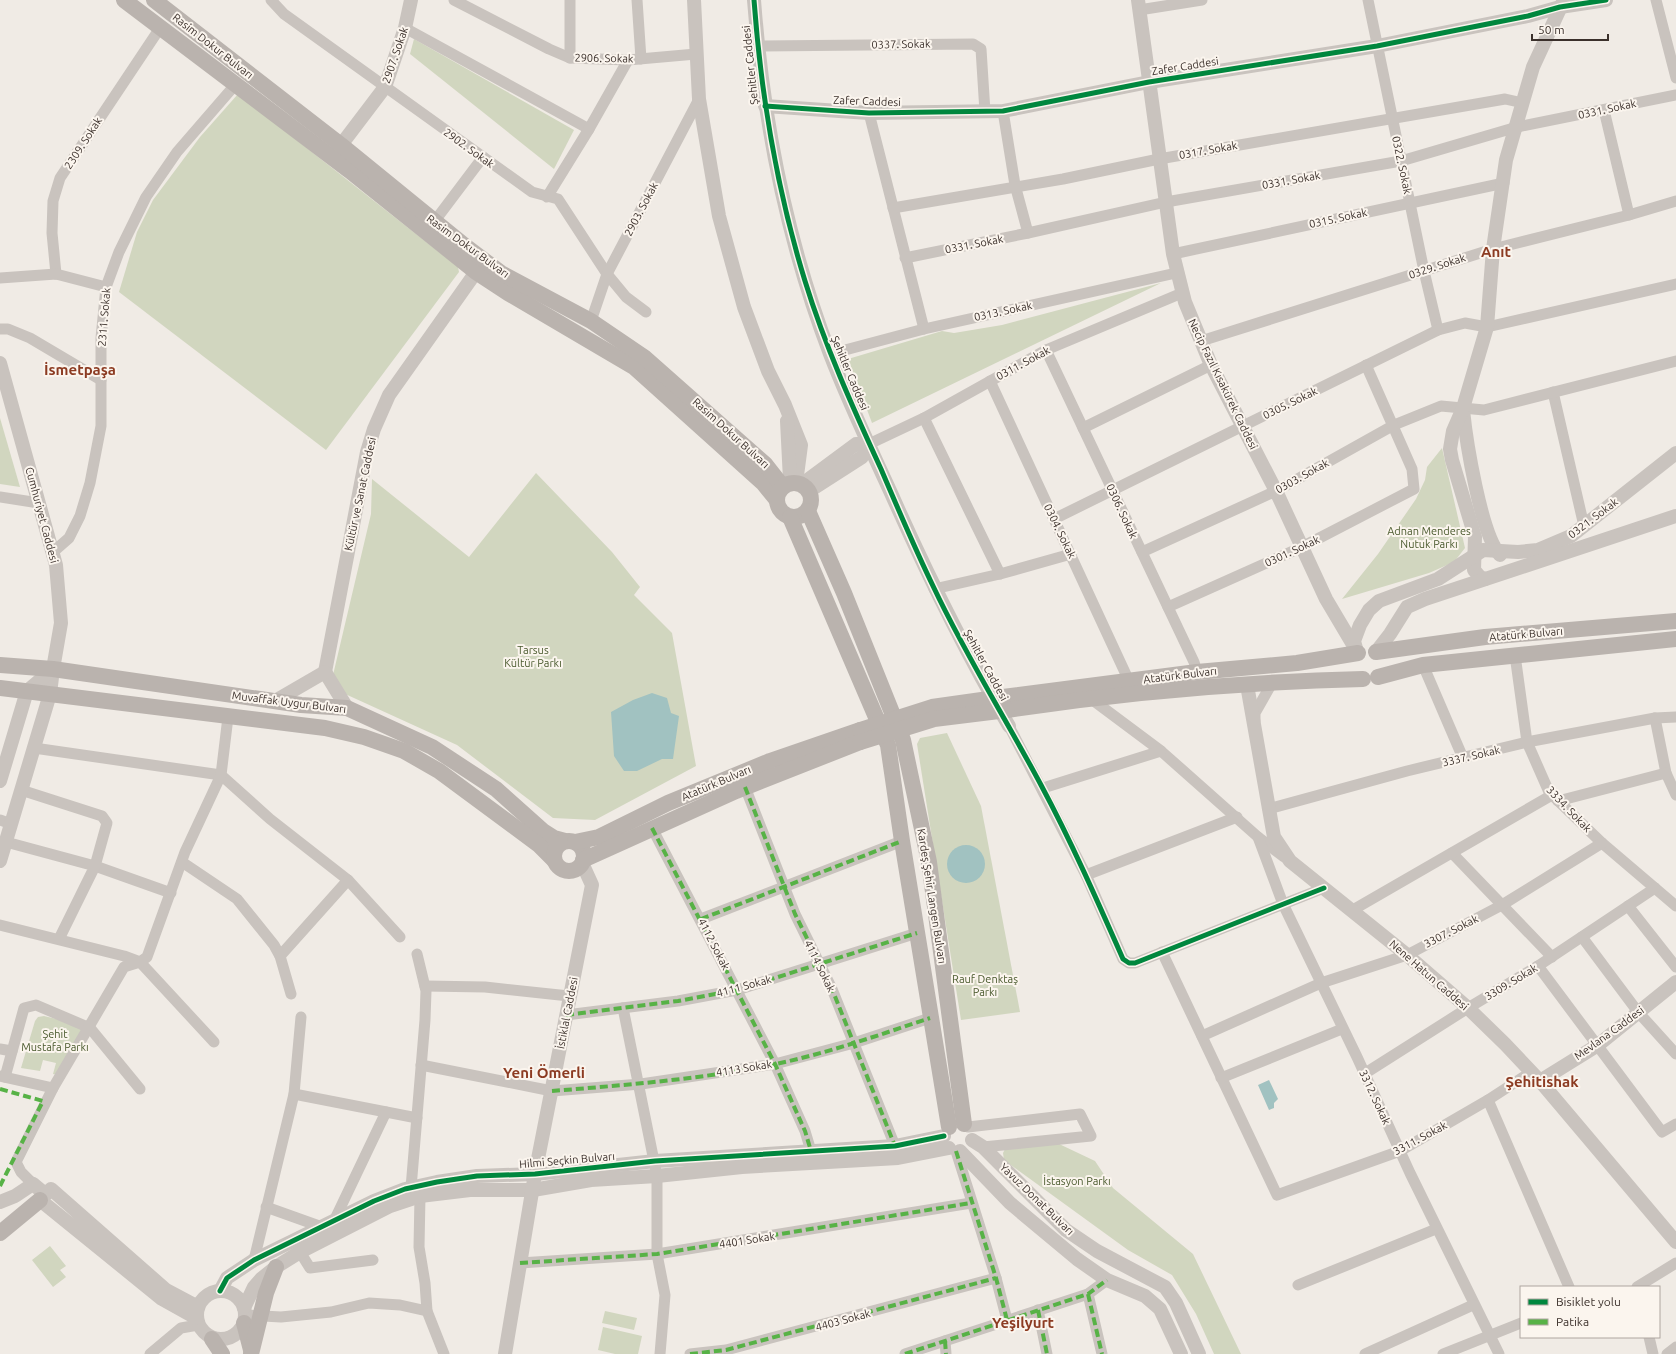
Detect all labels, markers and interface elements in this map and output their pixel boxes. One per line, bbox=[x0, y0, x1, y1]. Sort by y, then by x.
street label: Rasim Dokur Bulvarı bbox=[170, 11, 256, 81]
scale bar bbox=[1532, 16, 1608, 42]
text: 50 m bbox=[1538, 23, 1565, 36]
street label: 2907. Sokak bbox=[380, 25, 410, 85]
street label: Şehitler Caddesi bbox=[740, 25, 760, 105]
street label: 0337. Sokak bbox=[871, 37, 931, 51]
street label: 2906. Sokak bbox=[574, 51, 634, 65]
street label: Zafer Caddesi bbox=[1151, 55, 1219, 77]
street label: Zafer Caddesi bbox=[833, 94, 901, 108]
street label: 0331. Sokak bbox=[1577, 97, 1638, 121]
street label: 2309. Sokak bbox=[62, 115, 104, 171]
street label: 2902. Sokak bbox=[442, 126, 497, 170]
street label: 0322. Sokak bbox=[1390, 135, 1414, 196]
street label: 0317. Sokak bbox=[1178, 139, 1239, 161]
street label: 0331. Sokak bbox=[1261, 169, 1322, 191]
street label: 2903. Sokak bbox=[622, 180, 660, 238]
street label: 0315. Sokak bbox=[1308, 206, 1369, 230]
street label: Rasim Dokur Bulvarı bbox=[425, 212, 511, 280]
street label: 0331. Sokak bbox=[944, 232, 1005, 256]
district label: Anıt bbox=[1481, 243, 1512, 260]
street label: 0329. Sokak bbox=[1407, 251, 1467, 281]
street label: 2311. Sokak bbox=[95, 287, 113, 347]
street label: 0313. Sokak bbox=[973, 299, 1034, 323]
street label: Necip Fazıl Kısakürek Caddesi bbox=[1186, 317, 1260, 451]
street label: Şehitler Caddesi bbox=[829, 334, 871, 412]
street label: 0311. Sokak bbox=[994, 344, 1052, 382]
district label: İsmetpaşa bbox=[44, 361, 116, 379]
street label: 0305. Sokak bbox=[1261, 384, 1320, 421]
street label: Rasim Dokur Bulvarı bbox=[690, 396, 772, 470]
street label: Kültür ve Sanat Caddesi bbox=[342, 436, 378, 552]
street label: 0303. Sokak bbox=[1273, 456, 1331, 496]
street label: Cumhuriyet Caddesi bbox=[23, 466, 61, 564]
street label: 0306. Sokak bbox=[1104, 482, 1140, 541]
street label: 0321. Sokak bbox=[1566, 495, 1621, 541]
street label: 0304. Sokak bbox=[1042, 502, 1079, 561]
park label: Adnan Menderes Nutuk Parkı bbox=[1387, 525, 1471, 550]
street label: 0301. Sokak bbox=[1263, 533, 1322, 569]
street label: Atatürk Bulvarı bbox=[1489, 625, 1563, 643]
street label: Şehitler Caddesi bbox=[961, 627, 1011, 703]
park label: Tarsus Kültür Parkı bbox=[504, 644, 562, 669]
street label: Atatürk Bulvarı bbox=[1143, 665, 1217, 685]
street label: Muvaffak Uygur Bulvarı bbox=[231, 689, 347, 715]
street label: 3337. Sokak bbox=[1441, 743, 1502, 768]
street label: Atatürk Bulvarı bbox=[680, 763, 752, 803]
street label: 3334. Sokak bbox=[1544, 784, 1594, 835]
street label: Kardeş Şehir Langen Bulvarı bbox=[915, 828, 949, 964]
street label: 3307. Sokak bbox=[1422, 912, 1480, 950]
street label: 4112 Sokak bbox=[696, 916, 732, 972]
street label: 4114 Sokak bbox=[802, 938, 838, 994]
street label: Nene Hatun Caddesi bbox=[1387, 938, 1471, 1012]
street label: 3309. Sokak bbox=[1483, 961, 1540, 1002]
street label: 4111 Sokak bbox=[715, 973, 773, 999]
park label: Rauf Denktaş Parkı bbox=[952, 973, 1018, 998]
street label: İstiklal Caddesi bbox=[554, 976, 580, 1050]
street label: Mevlana Caddesi bbox=[1572, 1004, 1646, 1062]
park label: Şehit Mustafa Parkı bbox=[21, 1028, 89, 1053]
street label: 4113 Sokak bbox=[715, 1058, 773, 1078]
district label: Yeni Ömerli bbox=[503, 1064, 585, 1081]
street label: 3312. Sokak bbox=[1357, 1068, 1393, 1127]
district label: Şehitishak bbox=[1505, 1073, 1579, 1091]
street label: 3311. Sokak bbox=[1391, 1119, 1449, 1157]
street label: Hilmi Seçkin Bulvarı bbox=[519, 1150, 615, 1170]
street label: Yavuz Donat Bulvarı bbox=[998, 1161, 1076, 1237]
park label: İstasyon Parkı bbox=[1043, 1175, 1111, 1187]
street label: 4401 Sokak bbox=[718, 1230, 776, 1250]
legend bbox=[1520, 1286, 1660, 1338]
text: Bisiklet yolu bbox=[1556, 1295, 1621, 1308]
street label: 4403 Sokak bbox=[814, 1307, 872, 1333]
district label: Yeşilyurt bbox=[992, 1314, 1055, 1332]
text: Patika bbox=[1556, 1315, 1589, 1328]

